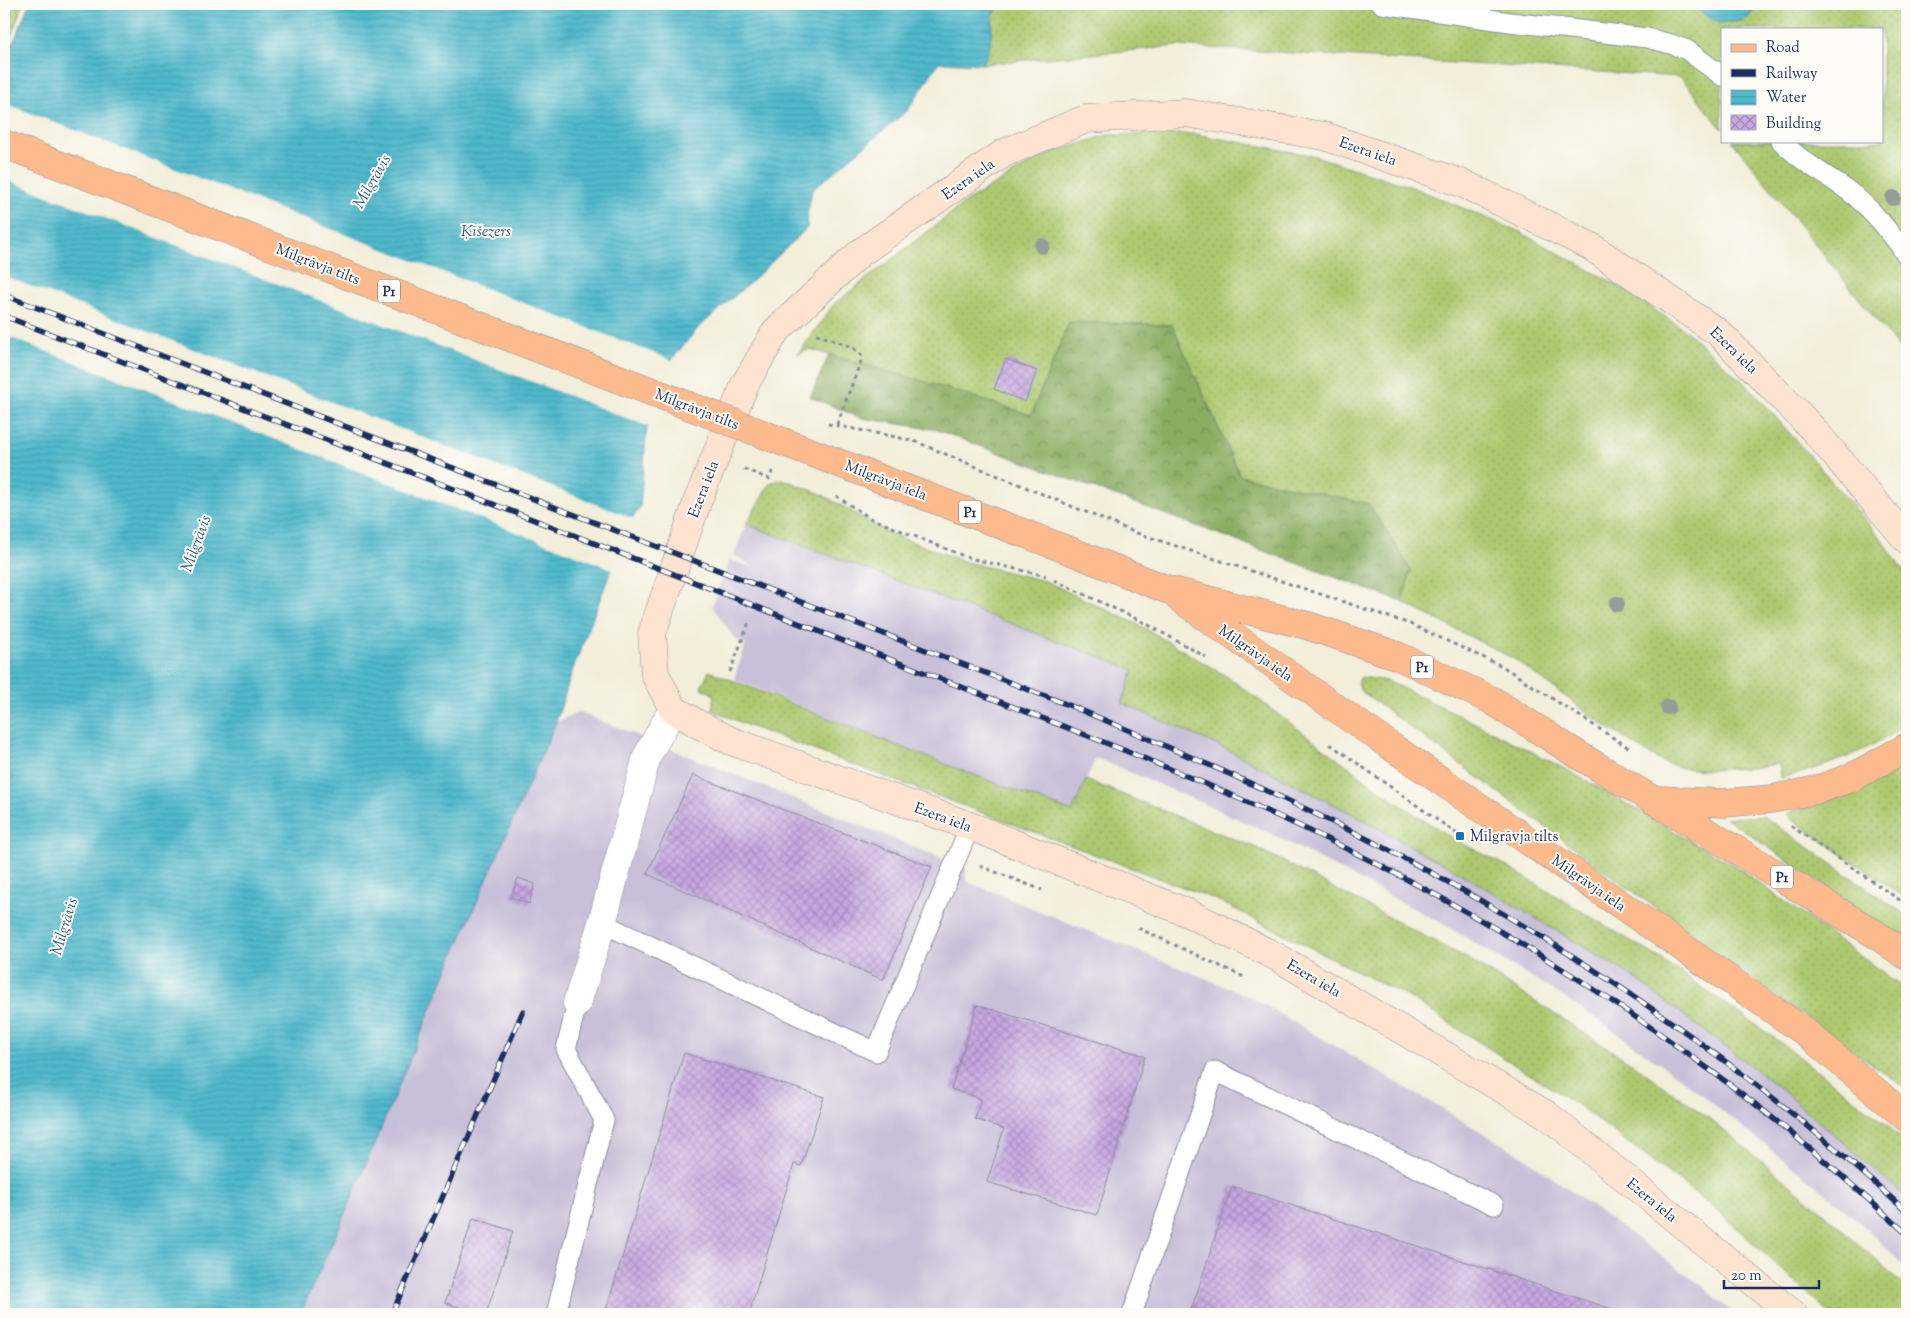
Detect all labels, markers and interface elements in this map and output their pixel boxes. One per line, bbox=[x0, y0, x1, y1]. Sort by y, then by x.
legend bbox=[1721, 28, 1884, 142]
text: Road bbox=[1766, 38, 1800, 59]
text: Railway bbox=[1766, 64, 1818, 85]
text: Water bbox=[1766, 88, 1807, 109]
text: Building bbox=[1766, 114, 1821, 135]
street label: Ezera iela bbox=[1336, 133, 1399, 172]
water label: Mīlgrāvis bbox=[348, 151, 398, 214]
street label: Ezera iela bbox=[938, 154, 999, 206]
water label: Ķīšezers bbox=[461, 221, 511, 244]
street label: Mīlgrāvja tilts bbox=[272, 240, 363, 291]
road number: P1 bbox=[378, 280, 400, 302]
street label: Ezera iela bbox=[1704, 323, 1762, 379]
street label: Mīlgrāvja tilts bbox=[651, 385, 742, 436]
street label: Mīlgrāvja iela bbox=[842, 456, 929, 507]
street label: Ezera iela bbox=[684, 458, 725, 521]
road number: P1 bbox=[959, 501, 981, 524]
water label: Mīlgrāvis bbox=[176, 512, 218, 575]
street label: Mīlgrāvja iela bbox=[1214, 621, 1296, 688]
road number: P1 bbox=[1411, 656, 1433, 679]
street label: Ezera iela bbox=[911, 798, 974, 839]
place label: Mīlgrāvja tilts bbox=[1470, 827, 1558, 848]
marker: Mīlgrāvja tilts bbox=[1454, 830, 1466, 842]
street label: Mīlgrāvja iela bbox=[1547, 851, 1629, 918]
road number: P1 bbox=[1771, 866, 1793, 889]
water label: Mīlgrāvis bbox=[46, 895, 85, 958]
street label: Ezera iela bbox=[1282, 955, 1344, 1003]
street label: Ezera iela bbox=[1621, 1174, 1681, 1228]
scale bar bbox=[1724, 1258, 1818, 1290]
text: 20 m bbox=[1731, 1266, 1762, 1287]

